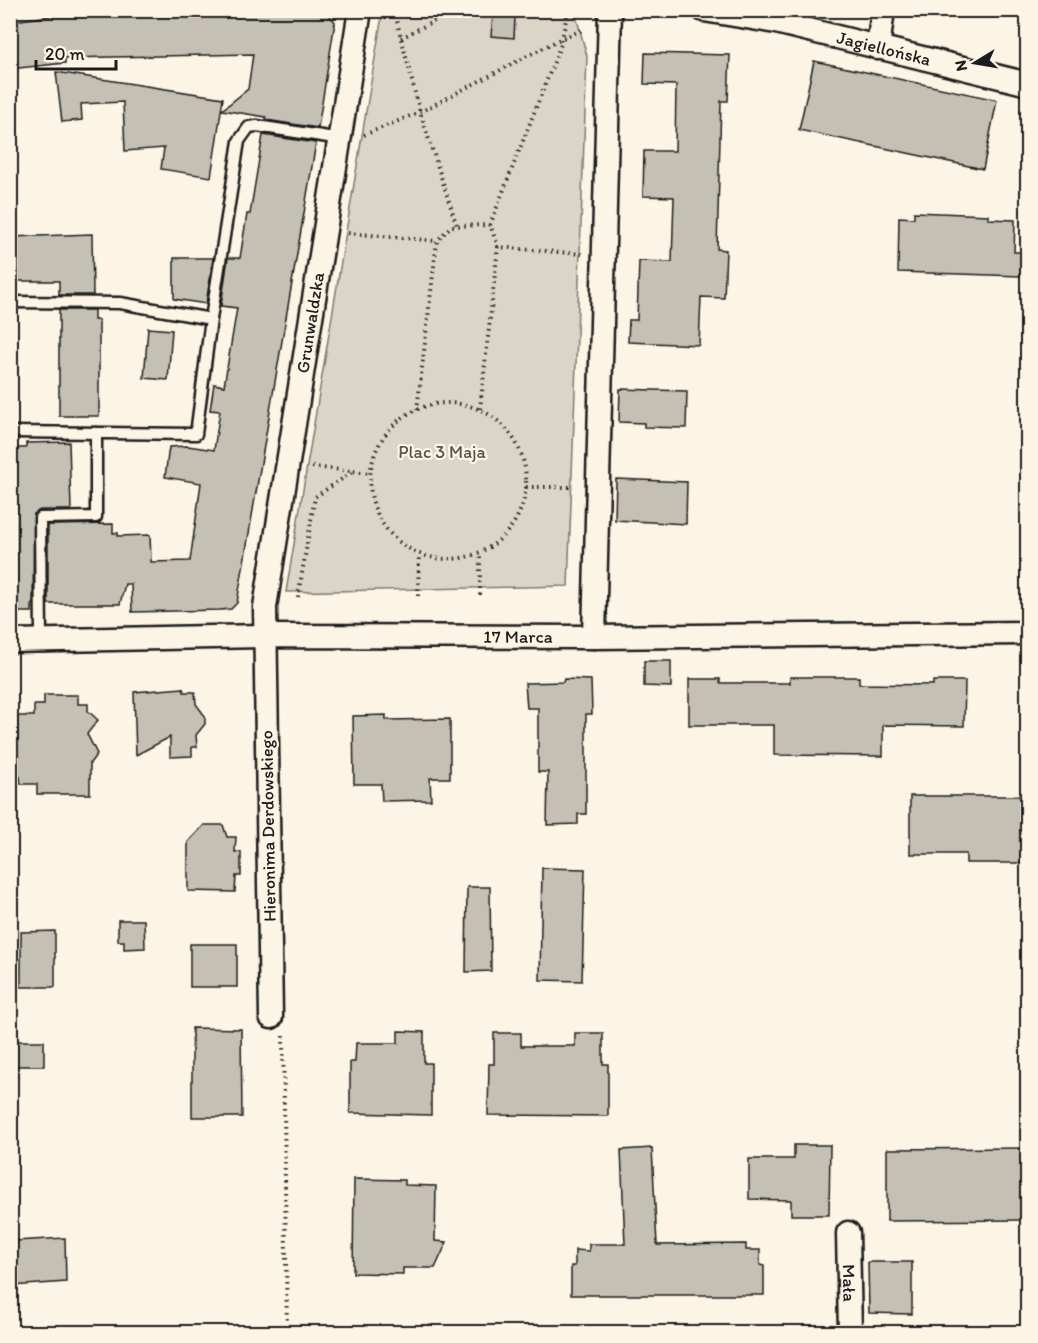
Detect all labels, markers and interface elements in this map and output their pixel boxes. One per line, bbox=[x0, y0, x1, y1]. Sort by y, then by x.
street label: Jagiellońska bbox=[835, 26, 933, 71]
scale bar bbox=[36, 33, 116, 71]
north arrow bbox=[945, 33, 1005, 93]
text: 20 m bbox=[45, 43, 85, 65]
text: N bbox=[950, 59, 971, 73]
street label: Grunwaldzka bbox=[291, 270, 329, 375]
park label: Plac 3 Maja bbox=[398, 441, 486, 463]
street label: 17 Marca bbox=[483, 626, 553, 648]
street label: Hieronima Derdowskiego bbox=[255, 730, 281, 922]
street label: Mała bbox=[838, 1264, 860, 1302]

